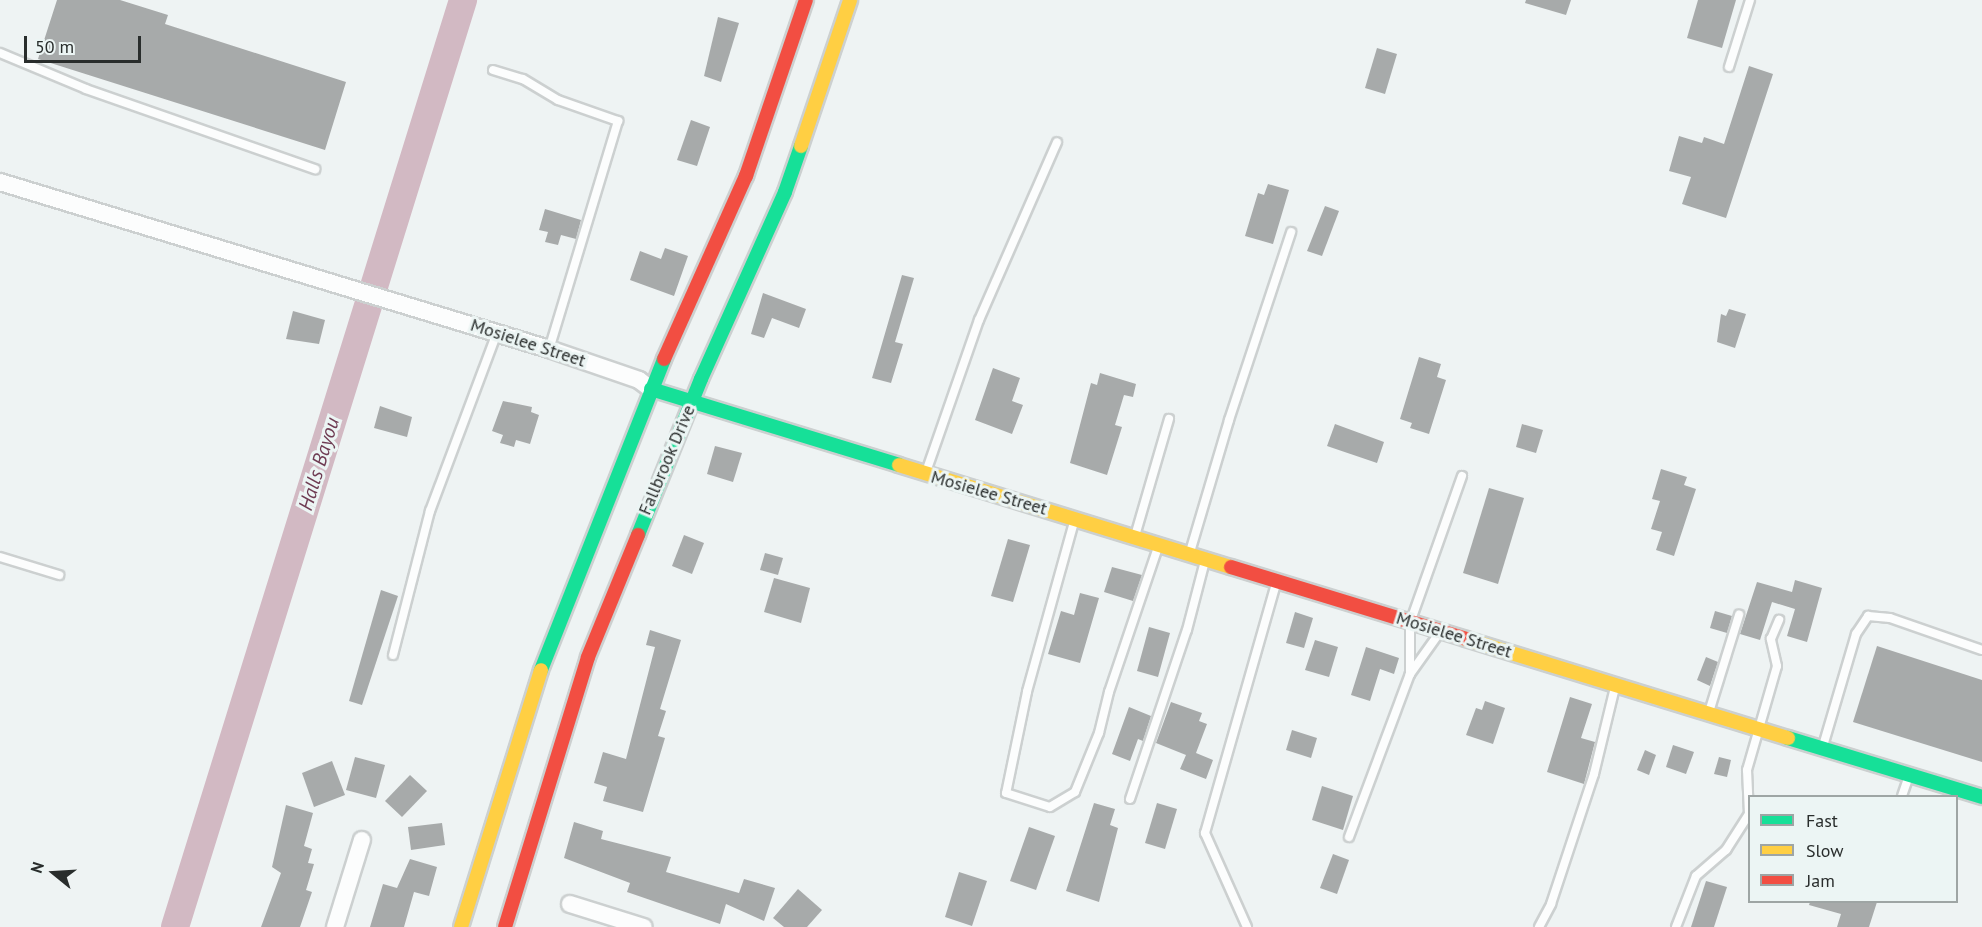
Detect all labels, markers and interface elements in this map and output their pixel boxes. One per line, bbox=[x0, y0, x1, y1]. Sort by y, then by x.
scale bar bbox=[27, 24, 144, 62]
text: 50 m bbox=[35, 35, 74, 58]
street label: Mosielee Street bbox=[468, 314, 588, 372]
street label: Fallbrook Drive bbox=[634, 402, 700, 518]
water label: Halls Bayou bbox=[293, 415, 345, 513]
street label: Mosielee Street bbox=[929, 466, 1049, 520]
street label: Mosielee Street bbox=[1394, 607, 1514, 663]
legend bbox=[1748, 795, 1958, 903]
text: Fast bbox=[1806, 809, 1838, 832]
text: Slow bbox=[1806, 839, 1844, 862]
north arrow bbox=[24, 843, 84, 903]
text: N bbox=[26, 859, 48, 876]
text: Jam bbox=[1806, 869, 1835, 892]

